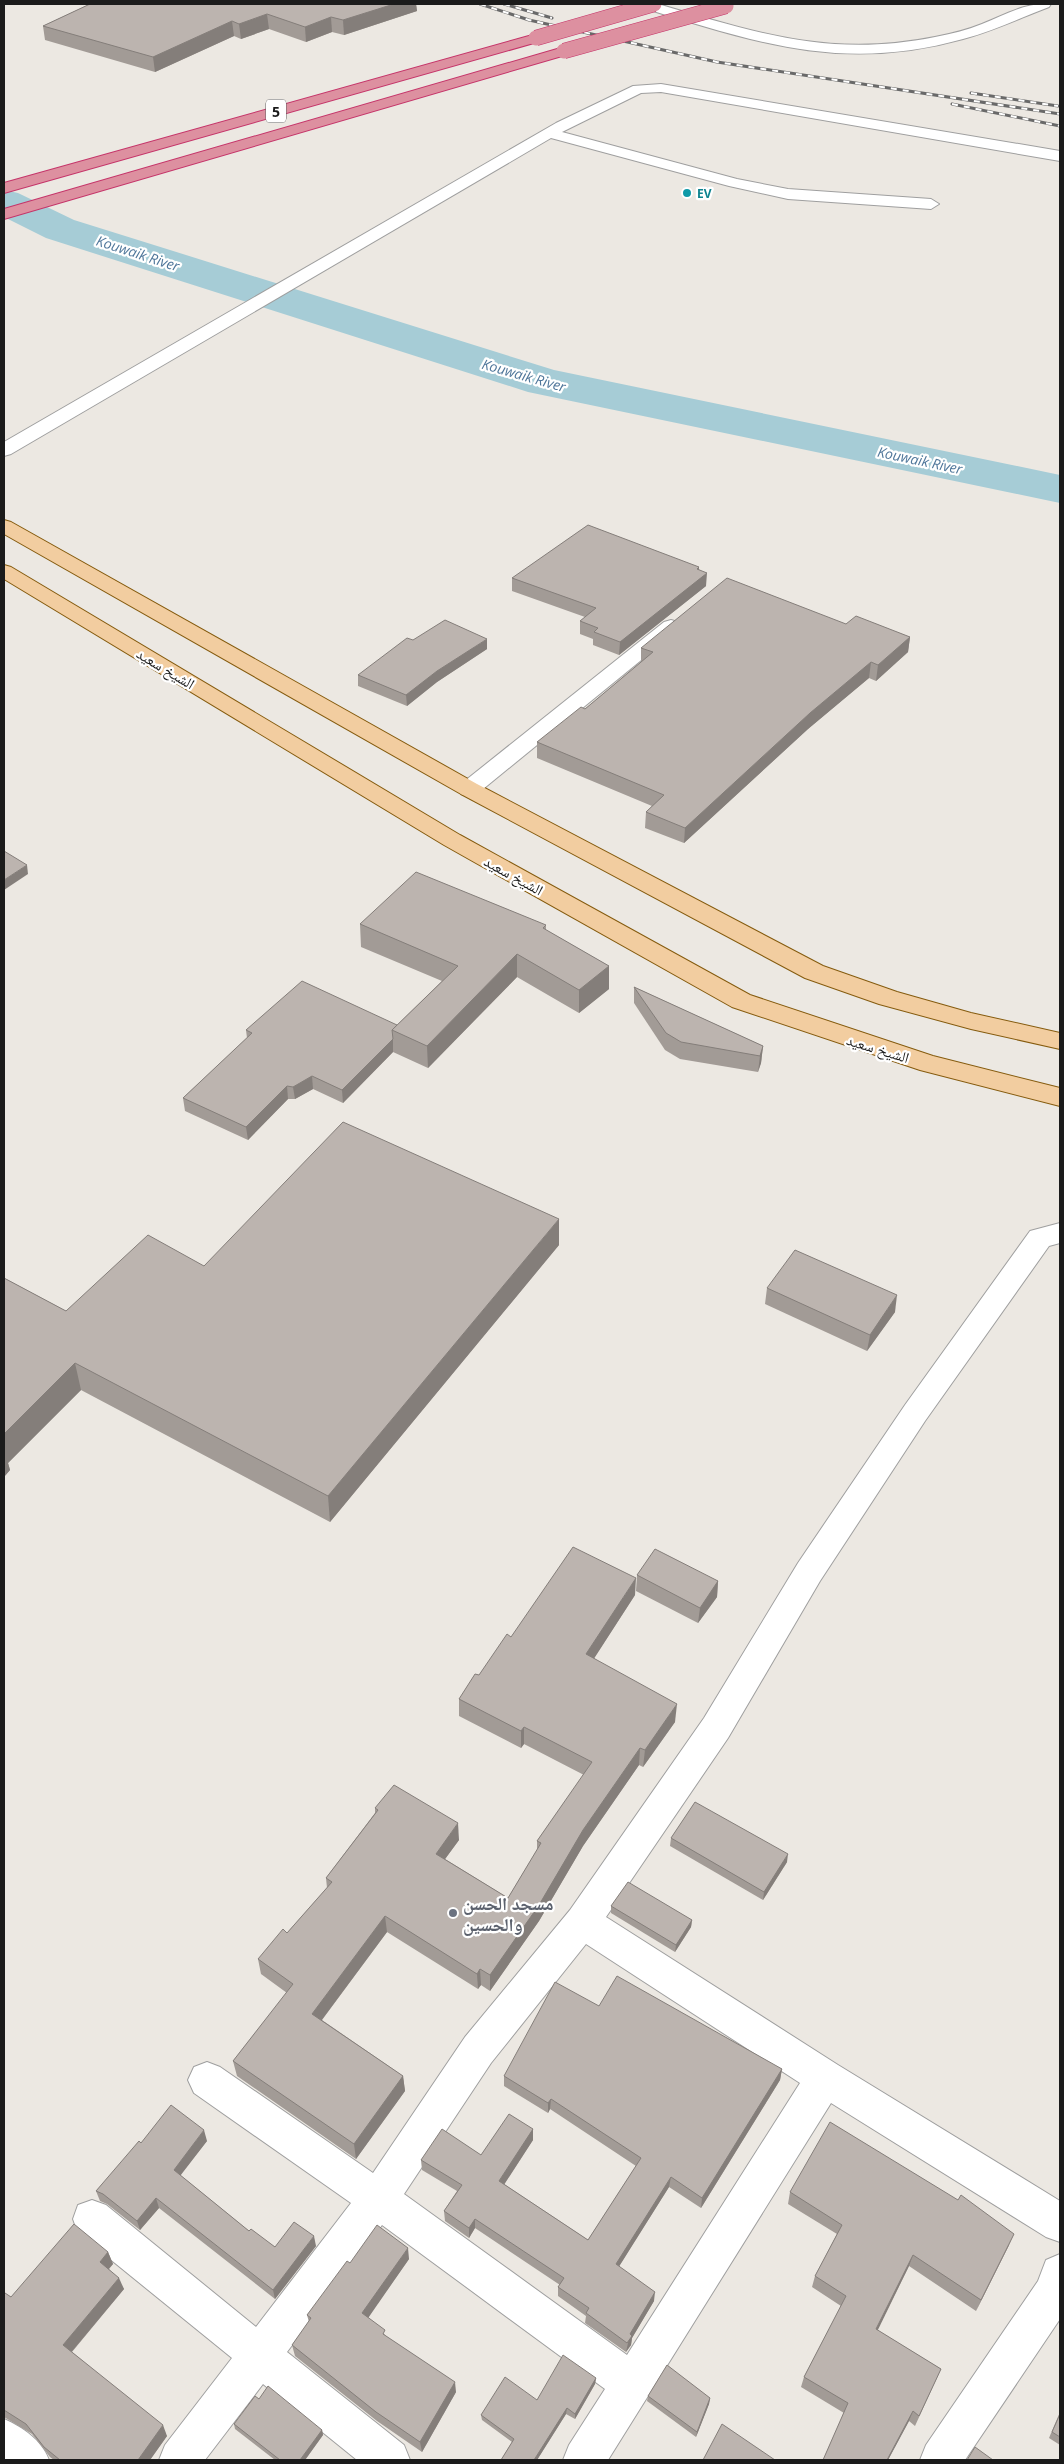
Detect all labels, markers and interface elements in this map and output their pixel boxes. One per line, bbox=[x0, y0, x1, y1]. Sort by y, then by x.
road number: 5 bbox=[266, 100, 286, 122]
place label: EV bbox=[697, 185, 712, 202]
marker: EV bbox=[681, 187, 693, 199]
water label: Kouwaik River bbox=[94, 231, 182, 276]
water label: Kouwaik River bbox=[480, 354, 569, 396]
water label: Kouwaik River bbox=[876, 442, 965, 478]
street label: الشيخ سعيد bbox=[133, 643, 199, 694]
street label: الشيخ سعيد bbox=[480, 851, 547, 900]
street label: الشيخ سعيد bbox=[844, 1029, 912, 1068]
place label: مسجد الحسن والحسين bbox=[463, 1891, 553, 1936]
marker: مسجد الحسن والحسين bbox=[447, 1907, 459, 1919]

